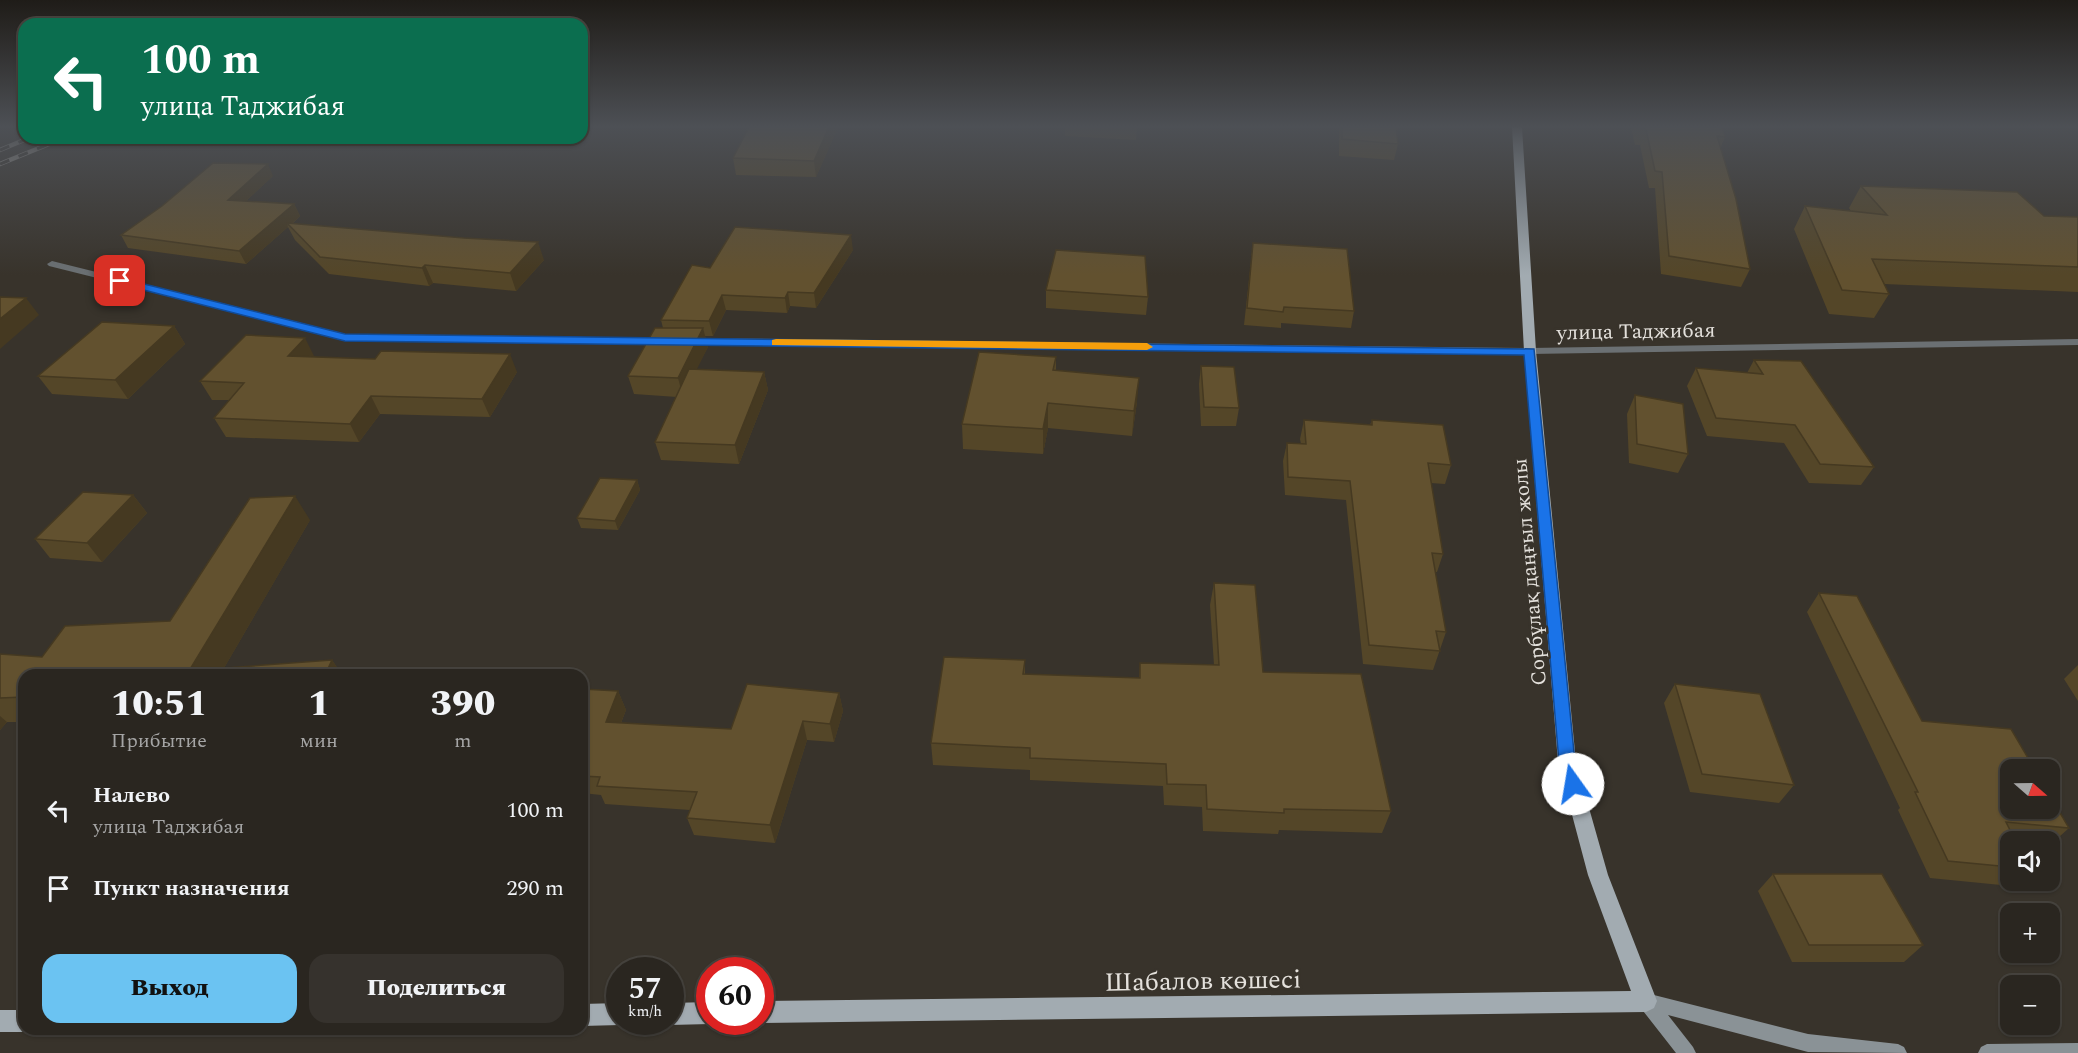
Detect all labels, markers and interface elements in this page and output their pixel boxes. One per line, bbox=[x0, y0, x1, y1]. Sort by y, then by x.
text: 100 m bbox=[141, 29, 260, 92]
icon: left bbox=[42, 42, 120, 120]
text: улица Таджибая bbox=[141, 86, 345, 128]
pin bbox=[94, 255, 145, 306]
icon: arrive bbox=[103, 264, 136, 297]
street label: улица Таджибая bbox=[1555, 315, 1716, 349]
street label: Сорбұлақ даңғыл жолы bbox=[1504, 457, 1556, 687]
text: 10:51 bbox=[111, 677, 207, 732]
text: 1 bbox=[308, 677, 330, 732]
text: 390 bbox=[431, 677, 495, 732]
text: Прибытие bbox=[111, 726, 207, 756]
text: мин bbox=[300, 726, 338, 756]
text: m bbox=[454, 726, 472, 756]
position arrow bbox=[1541, 752, 1605, 816]
north arrow bbox=[2000, 759, 2060, 819]
map controls bbox=[2000, 759, 2060, 1035]
text: Налево bbox=[93, 779, 170, 812]
icon: left bbox=[42, 794, 75, 827]
text: 100 m bbox=[507, 794, 564, 827]
text: улица Таджибая bbox=[93, 812, 244, 842]
button: sound bbox=[2000, 831, 2060, 891]
icon: arrive bbox=[42, 872, 75, 905]
text: Пункт назначения bbox=[93, 872, 290, 905]
text: 290 m bbox=[507, 872, 564, 905]
button: + bbox=[2000, 903, 2060, 963]
button: Выход bbox=[42, 954, 297, 1023]
button: Поделиться bbox=[309, 954, 564, 1023]
speed limit sign: 60 bbox=[696, 957, 774, 1035]
street label: Шабалов көшесі bbox=[1104, 959, 1302, 1003]
text: 57 bbox=[628, 966, 662, 1012]
button: − bbox=[2000, 975, 2060, 1035]
text: km/h bbox=[628, 1000, 662, 1023]

